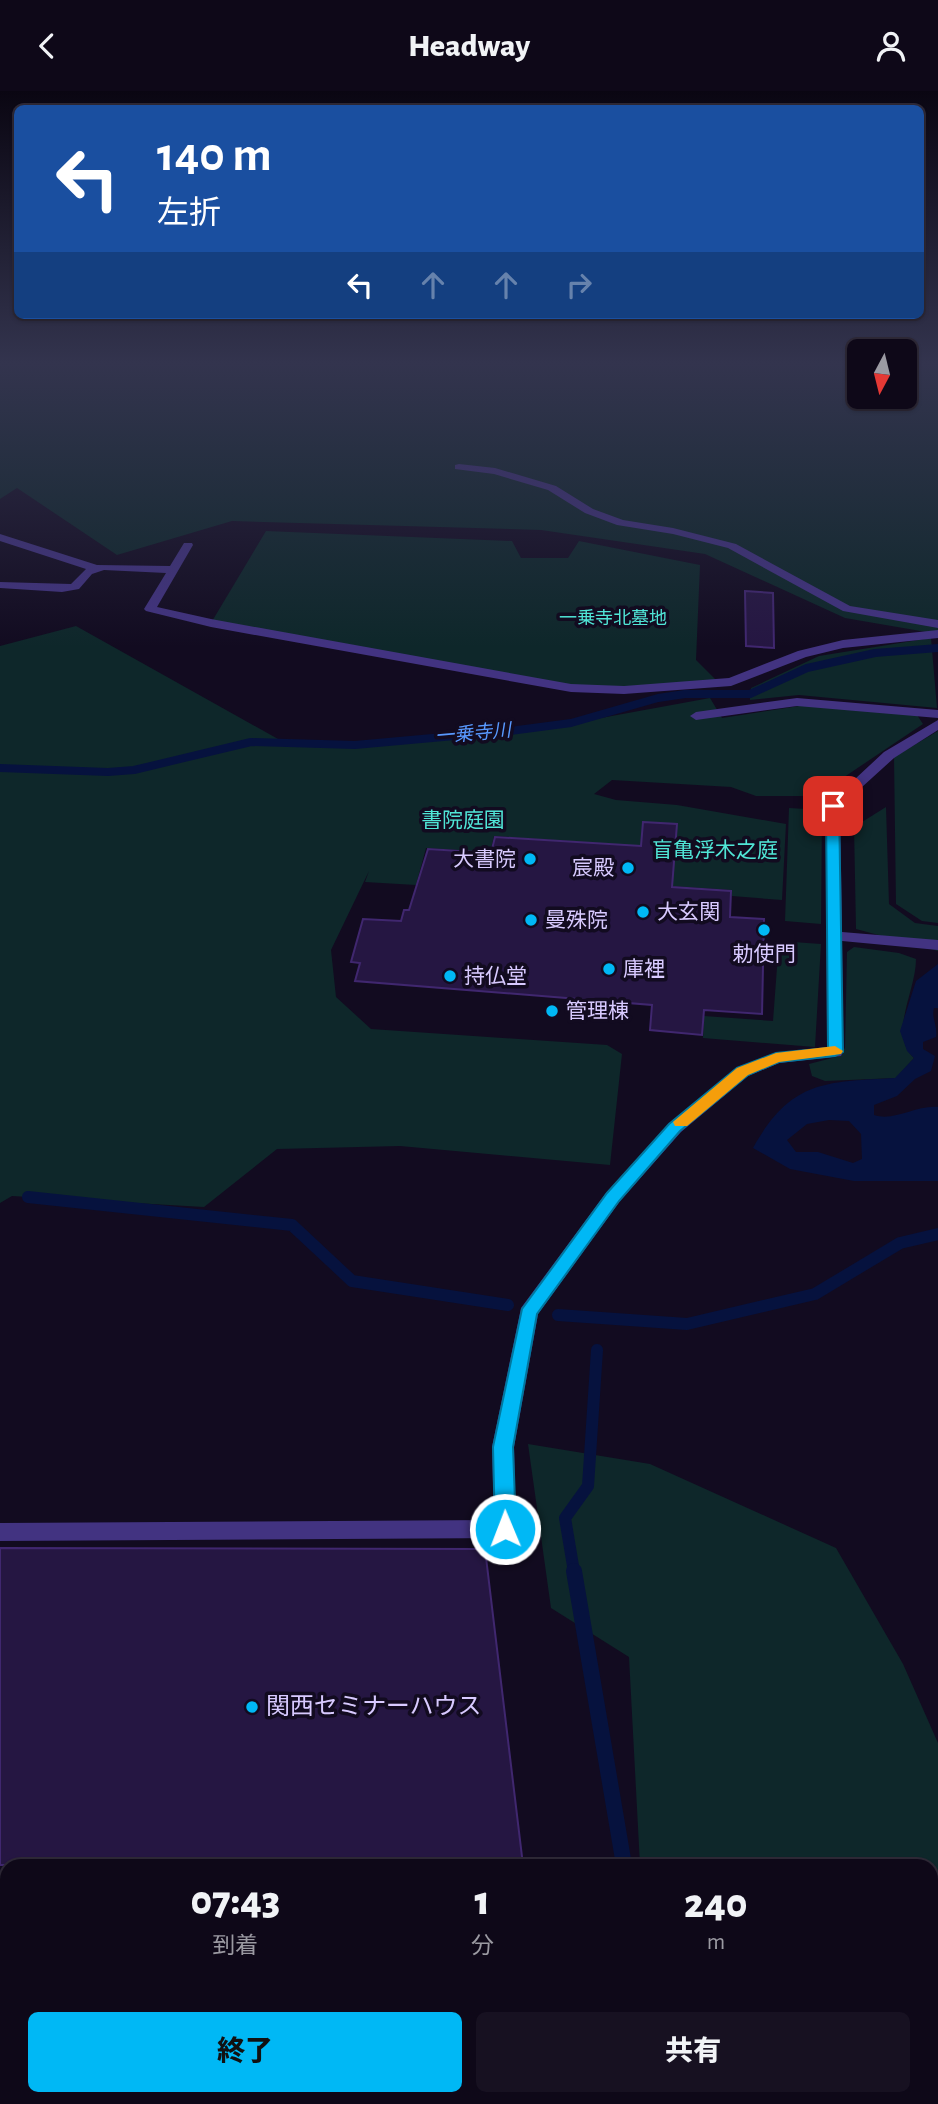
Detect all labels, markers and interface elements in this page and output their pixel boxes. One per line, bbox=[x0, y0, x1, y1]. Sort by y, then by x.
icon: back bbox=[28, 27, 66, 65]
icon: person bbox=[872, 27, 910, 65]
text: Headway bbox=[408, 30, 530, 62]
text: 140 m bbox=[157, 131, 272, 180]
icon: left bbox=[42, 133, 133, 224]
text: 左折 bbox=[157, 197, 221, 229]
icon: left bbox=[341, 266, 379, 304]
icon: ahead bbox=[414, 266, 452, 304]
icon: ahead bbox=[487, 266, 525, 304]
icon: right bbox=[560, 266, 598, 304]
north arrow bbox=[847, 339, 917, 409]
map controls bbox=[847, 339, 917, 409]
park label: 一乗寺北墓地 bbox=[559, 608, 667, 628]
water label: 一乗寺川 bbox=[434, 720, 514, 747]
pin bbox=[803, 776, 863, 836]
icon: arrive bbox=[814, 787, 852, 825]
park label: 書院庭園 bbox=[421, 809, 505, 831]
park label: 盲亀浮木之庭 bbox=[652, 839, 778, 861]
place label: 大書院 bbox=[453, 848, 516, 870]
marker: 大書院 bbox=[522, 851, 538, 867]
place label: 宸殿 bbox=[572, 857, 614, 879]
marker: 宸殿 bbox=[620, 860, 636, 876]
place label: 大玄関 bbox=[657, 901, 720, 923]
marker: 大玄関 bbox=[635, 904, 651, 920]
place label: 曼殊院 bbox=[545, 909, 608, 931]
marker: 曼殊院 bbox=[523, 912, 539, 928]
marker: 勅使門 bbox=[756, 922, 772, 938]
place label: 勅使門 bbox=[733, 943, 796, 965]
place label: 庫裡 bbox=[623, 958, 665, 980]
marker: 庫裡 bbox=[601, 961, 617, 977]
place label: 持仏堂 bbox=[464, 965, 527, 987]
marker: 持仏堂 bbox=[442, 968, 458, 984]
place label: 管理棟 bbox=[566, 1000, 629, 1022]
marker: 管理棟 bbox=[544, 1003, 560, 1019]
position arrow bbox=[468, 1492, 542, 1566]
place label: 関西セミナーハウス bbox=[266, 1694, 482, 1719]
marker: 関西セミナーハウス bbox=[244, 1699, 260, 1715]
text: 07:43 bbox=[190, 1880, 280, 1922]
text: 1 bbox=[474, 1880, 490, 1922]
text: 240 bbox=[684, 1883, 748, 1925]
text: m bbox=[707, 1931, 725, 1954]
text: 到着 bbox=[212, 1935, 258, 1958]
text: 分 bbox=[471, 1935, 494, 1958]
button: 終了 bbox=[28, 2012, 462, 2092]
button: 共有 bbox=[476, 2012, 910, 2092]

